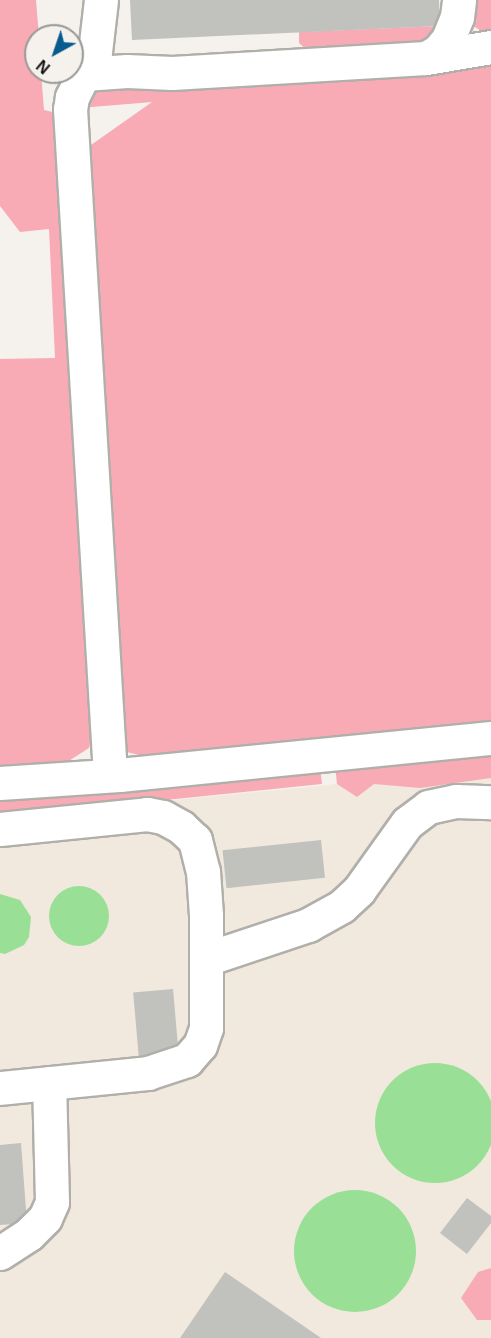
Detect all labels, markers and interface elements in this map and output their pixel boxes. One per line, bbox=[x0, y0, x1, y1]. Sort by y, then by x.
north arrow bbox=[24, 24, 84, 84]
text: N bbox=[34, 56, 53, 77]

